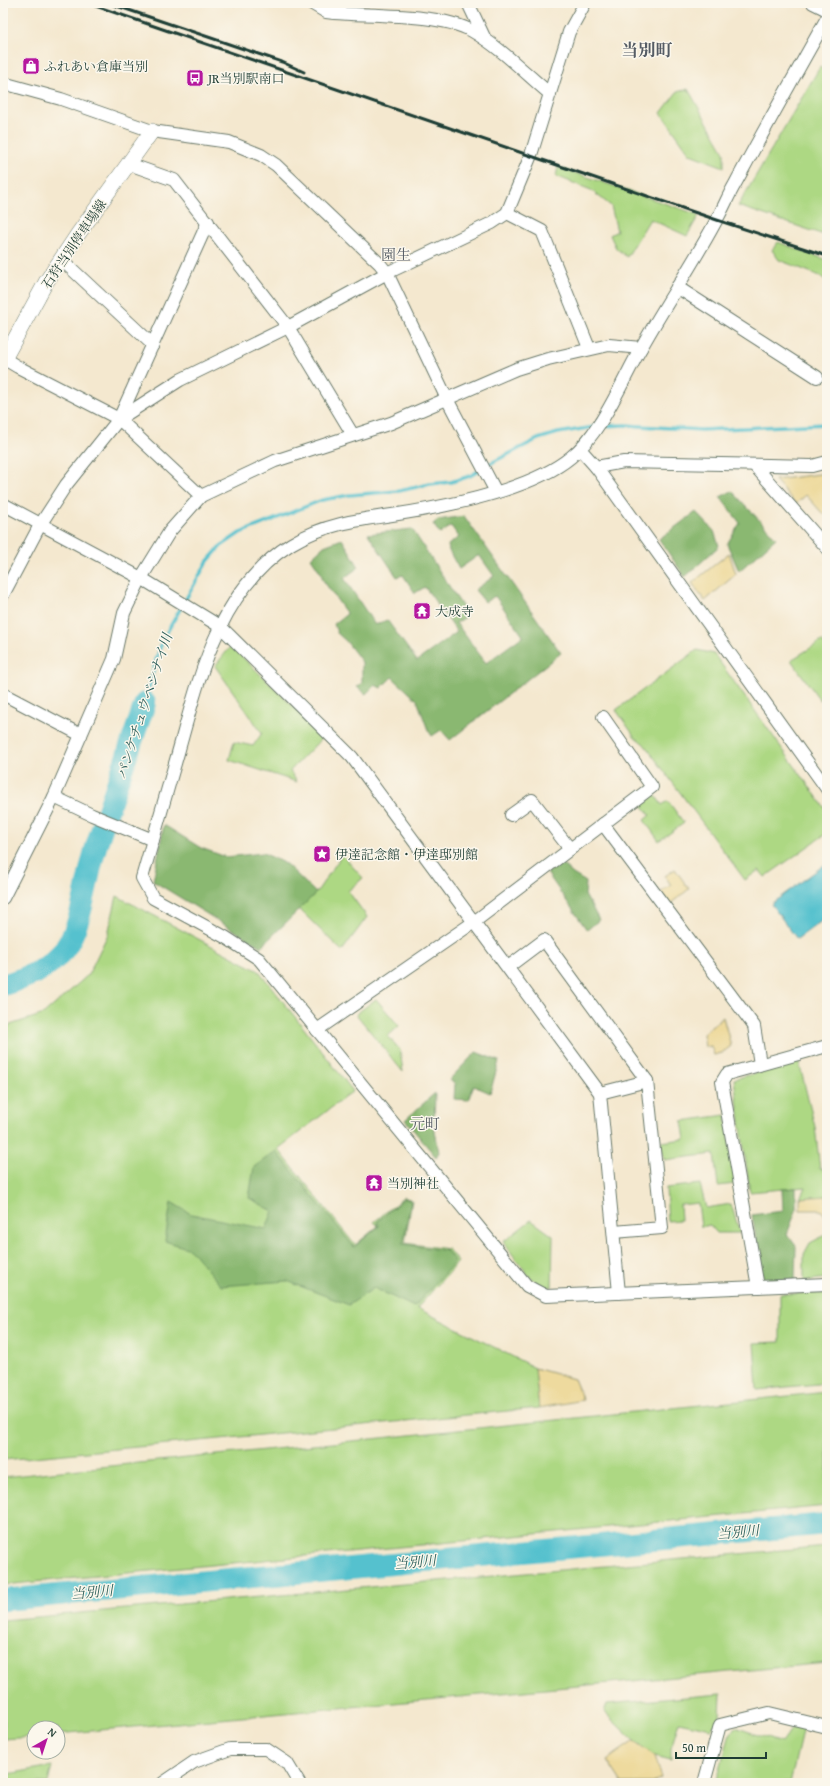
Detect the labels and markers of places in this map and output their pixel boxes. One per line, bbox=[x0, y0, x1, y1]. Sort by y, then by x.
shop icon: ふれあい倉庫当別 bbox=[21, 56, 41, 76]
place label: ふれあい倉庫当別 bbox=[44, 57, 148, 76]
bus stop icon: JR当別駅南口 bbox=[185, 68, 205, 88]
place label: JR当別駅南口 bbox=[206, 69, 285, 88]
temple icon: 大成寺 bbox=[412, 601, 432, 621]
place label: 大成寺 bbox=[435, 602, 474, 621]
place icon: 伊達記念館・伊達邸別館 bbox=[312, 844, 332, 864]
place label: 伊達記念館・伊達邸別館 bbox=[335, 845, 478, 864]
temple icon: 当別神社 bbox=[364, 1173, 384, 1193]
place label: 当別神社 bbox=[387, 1174, 439, 1193]

